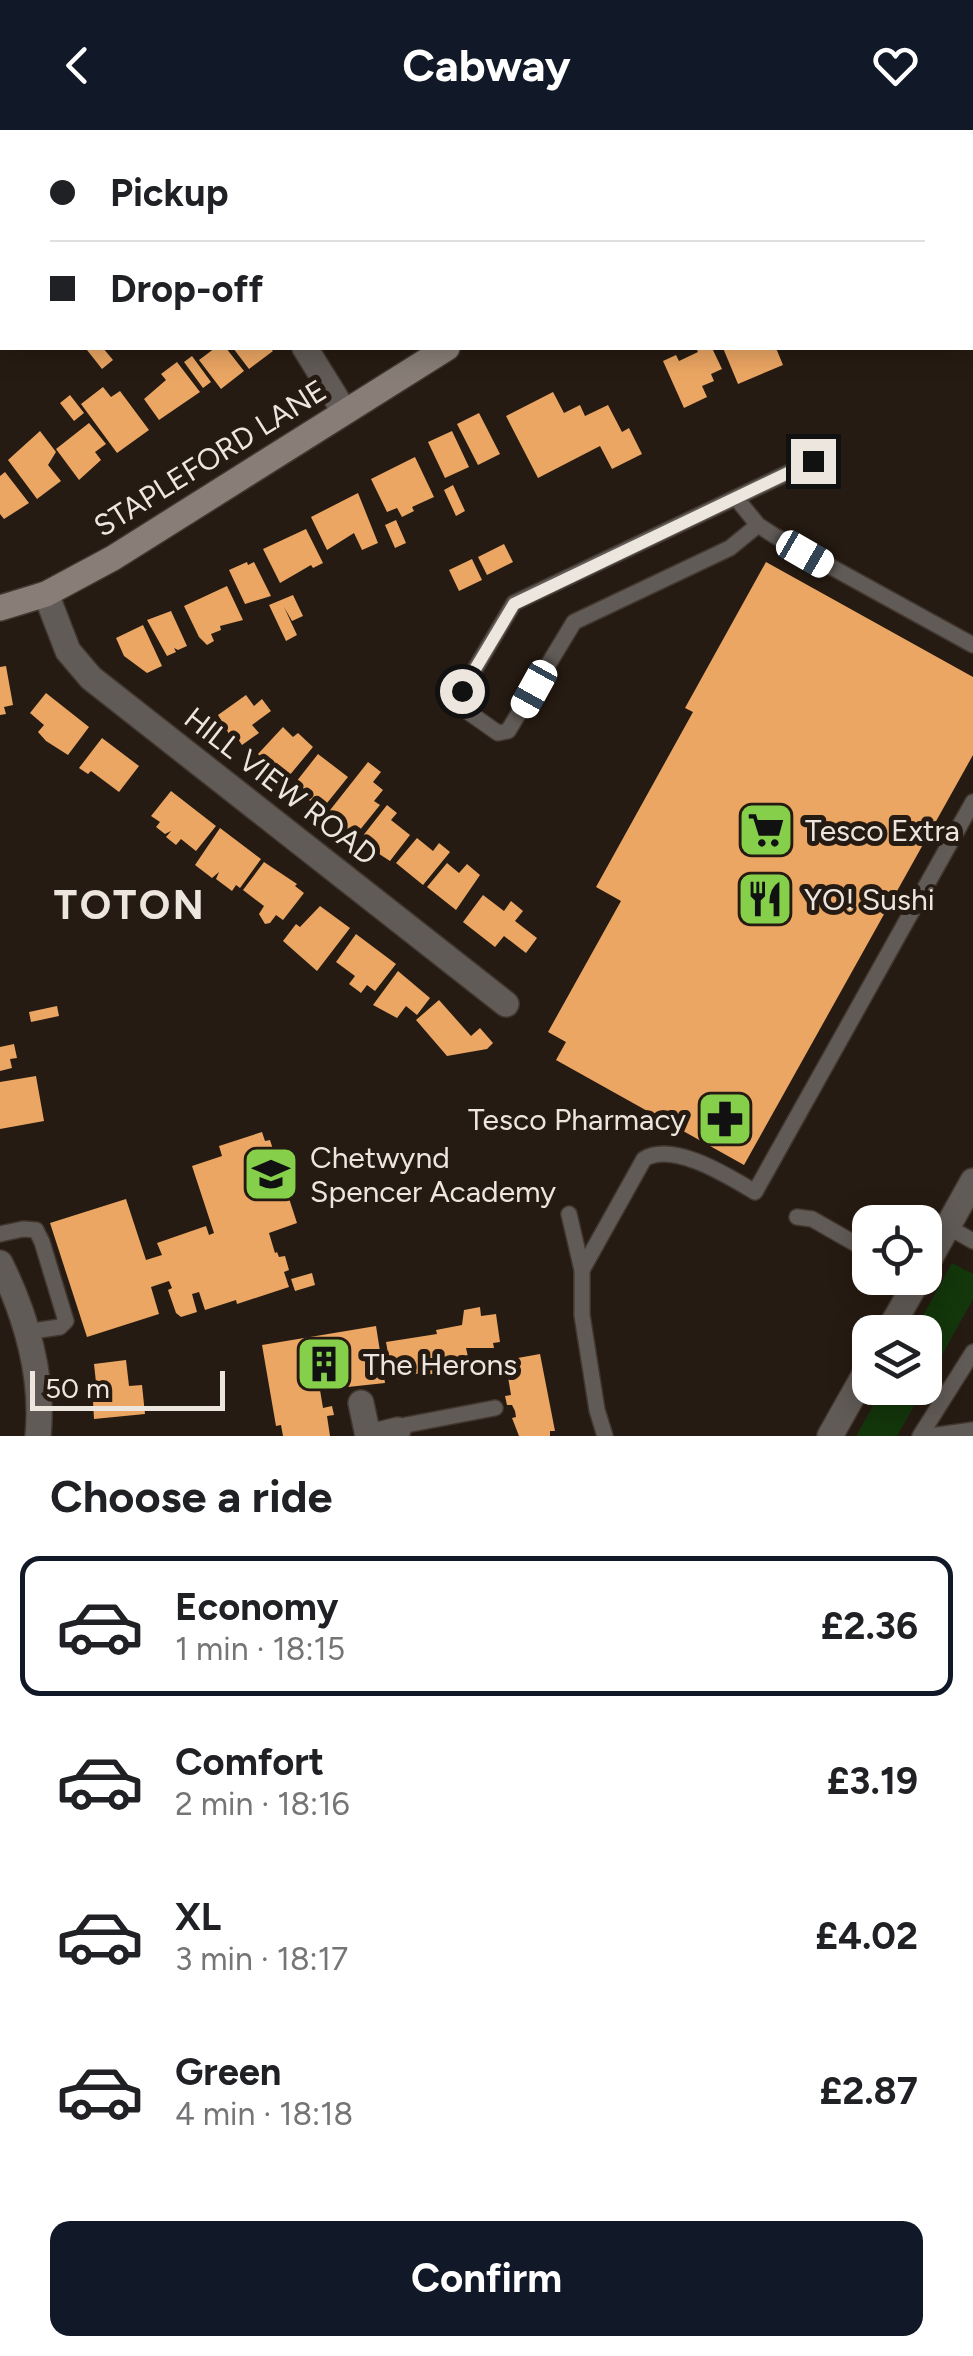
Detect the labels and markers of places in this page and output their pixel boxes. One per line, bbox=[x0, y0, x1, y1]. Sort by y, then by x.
supermarket icon: Tesco Extra bbox=[736, 800, 796, 860]
place label: Tesco Extra bbox=[805, 812, 960, 849]
restaurant icon: YO! Sushi bbox=[735, 869, 795, 929]
place label: YO! Sushi bbox=[804, 881, 935, 918]
pharmacy icon: Tesco Pharmacy bbox=[695, 1089, 755, 1149]
place label: Tesco Pharmacy bbox=[468, 1101, 686, 1138]
place label: Chetwynd Spencer Academy bbox=[310, 1139, 556, 1210]
school or university icon: Chetwynd Spencer Academy bbox=[241, 1144, 301, 1204]
building icon: The Herons bbox=[294, 1334, 354, 1394]
place label: The Herons bbox=[363, 1346, 517, 1383]

